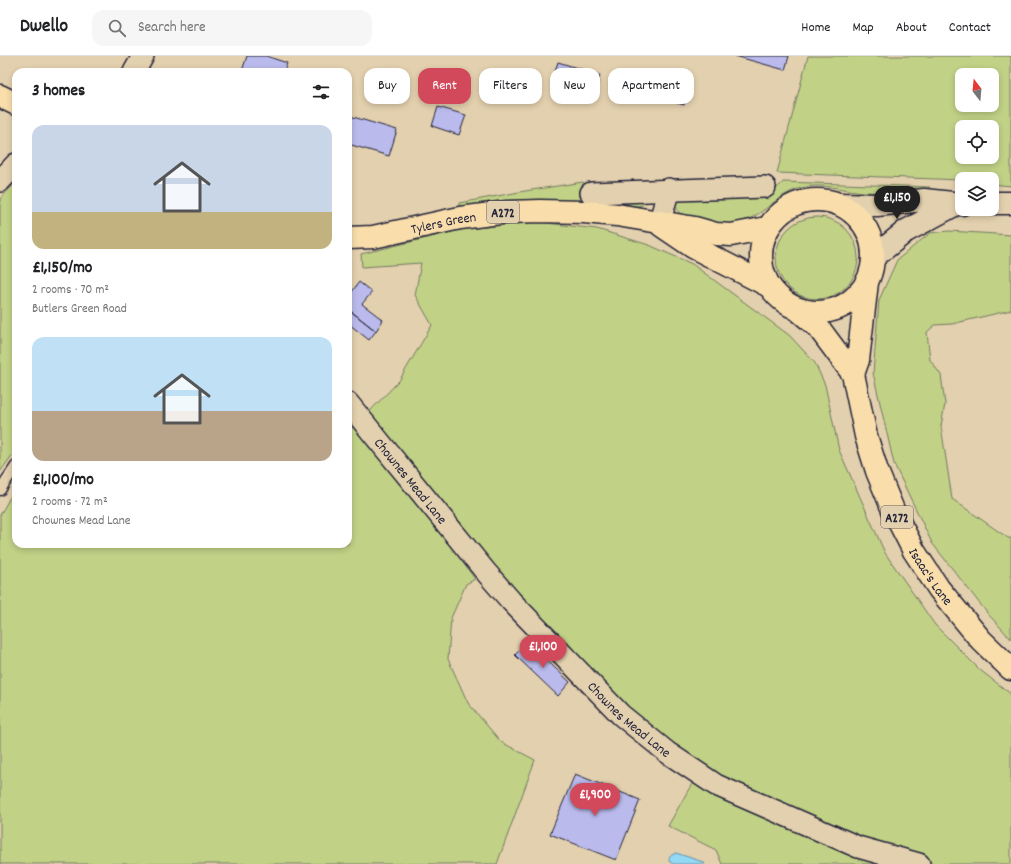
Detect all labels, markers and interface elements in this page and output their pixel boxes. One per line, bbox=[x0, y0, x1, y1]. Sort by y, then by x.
search box bbox=[92, 10, 372, 46]
text: Dwello bbox=[20, 14, 68, 41]
icon: search bbox=[106, 17, 128, 39]
text: Search here bbox=[138, 17, 206, 39]
text: Home bbox=[801, 18, 830, 38]
text: Map bbox=[852, 18, 874, 38]
text: About bbox=[896, 18, 927, 38]
text: Contact bbox=[949, 18, 991, 38]
chip: Buy bbox=[364, 68, 410, 104]
chip: Rent bbox=[418, 68, 471, 104]
chip: Filters bbox=[479, 68, 542, 104]
chip: New bbox=[550, 68, 600, 104]
chip: Apartment bbox=[608, 68, 694, 104]
north arrow bbox=[955, 68, 999, 112]
map controls bbox=[955, 68, 999, 216]
text: 3 homes bbox=[32, 80, 85, 104]
icon: filters bbox=[310, 81, 332, 103]
button: locate bbox=[955, 120, 999, 164]
icon: home bbox=[146, 151, 218, 223]
button: layers bbox=[955, 172, 999, 216]
pin: £1,150 bbox=[864, 186, 930, 220]
text: £1,150 bbox=[883, 189, 911, 208]
road number: A272 bbox=[487, 201, 519, 223]
street label: Tylers Green bbox=[409, 208, 477, 240]
text: £1,150/mo bbox=[32, 257, 92, 281]
text: 2 rooms · 70 m² bbox=[32, 281, 109, 300]
text: Butlers Green Road bbox=[32, 300, 127, 319]
icon: home bbox=[146, 363, 218, 435]
street label: Chownes Mead Lane bbox=[368, 434, 451, 529]
text: £1,100/mo bbox=[32, 469, 94, 493]
text: 2 rooms · 72 m² bbox=[32, 493, 108, 512]
road number: A272 bbox=[881, 506, 913, 528]
text: Chownes Mead Lane bbox=[32, 512, 130, 531]
street label: Isaac's Lane bbox=[902, 545, 957, 610]
pin: £1,100 bbox=[510, 635, 576, 669]
text: £1,100 bbox=[529, 638, 557, 657]
street label: Chownes Mead Lane bbox=[582, 678, 674, 763]
pin: £1,900 bbox=[562, 783, 628, 817]
text: £1,900 bbox=[579, 786, 611, 805]

